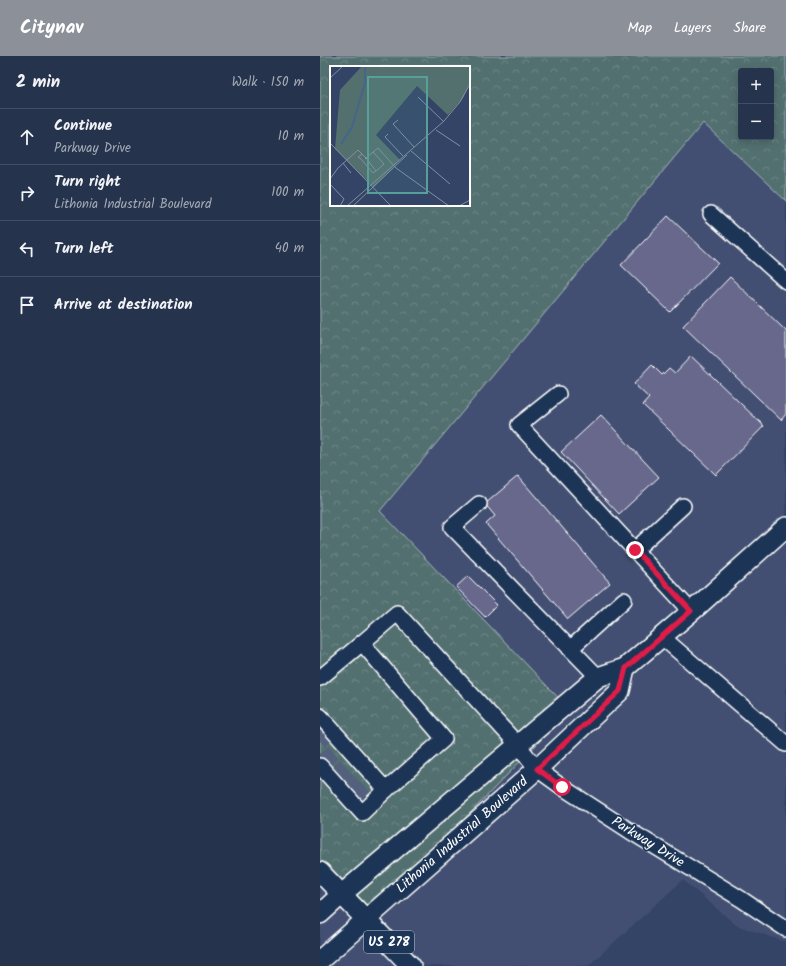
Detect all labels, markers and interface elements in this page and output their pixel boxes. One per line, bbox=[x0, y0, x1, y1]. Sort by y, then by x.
text: Citynav bbox=[20, 13, 83, 43]
text: Map bbox=[628, 17, 652, 39]
text: Layers bbox=[674, 17, 712, 39]
text: Share bbox=[734, 17, 766, 39]
inset map bbox=[330, 66, 470, 206]
map controls bbox=[738, 68, 774, 140]
button: + bbox=[738, 68, 774, 104]
text: 2 min bbox=[16, 69, 60, 96]
text: Walk · 150 m bbox=[232, 72, 304, 93]
button: − bbox=[738, 104, 774, 140]
text: Continue bbox=[54, 114, 112, 138]
icon: ahead bbox=[16, 126, 38, 148]
text: 10 m bbox=[278, 126, 304, 147]
text: Parkway Drive bbox=[54, 138, 131, 159]
text: Turn right bbox=[54, 170, 121, 194]
icon: right bbox=[16, 182, 38, 204]
text: 100 m bbox=[271, 182, 304, 203]
text: Lithonia Industrial Boulevard bbox=[54, 194, 211, 215]
text: Turn left bbox=[54, 237, 114, 261]
icon: left bbox=[16, 238, 38, 260]
text: 40 m bbox=[275, 238, 304, 259]
text: Arrive at destination bbox=[54, 293, 193, 317]
icon: arrive bbox=[16, 294, 38, 316]
route end bbox=[626, 541, 644, 559]
street label: Lithonia Industrial Boulevard bbox=[391, 770, 534, 899]
route start bbox=[553, 778, 571, 796]
street label: Parkway Drive bbox=[607, 811, 690, 874]
road number: US 278 bbox=[364, 931, 414, 953]

